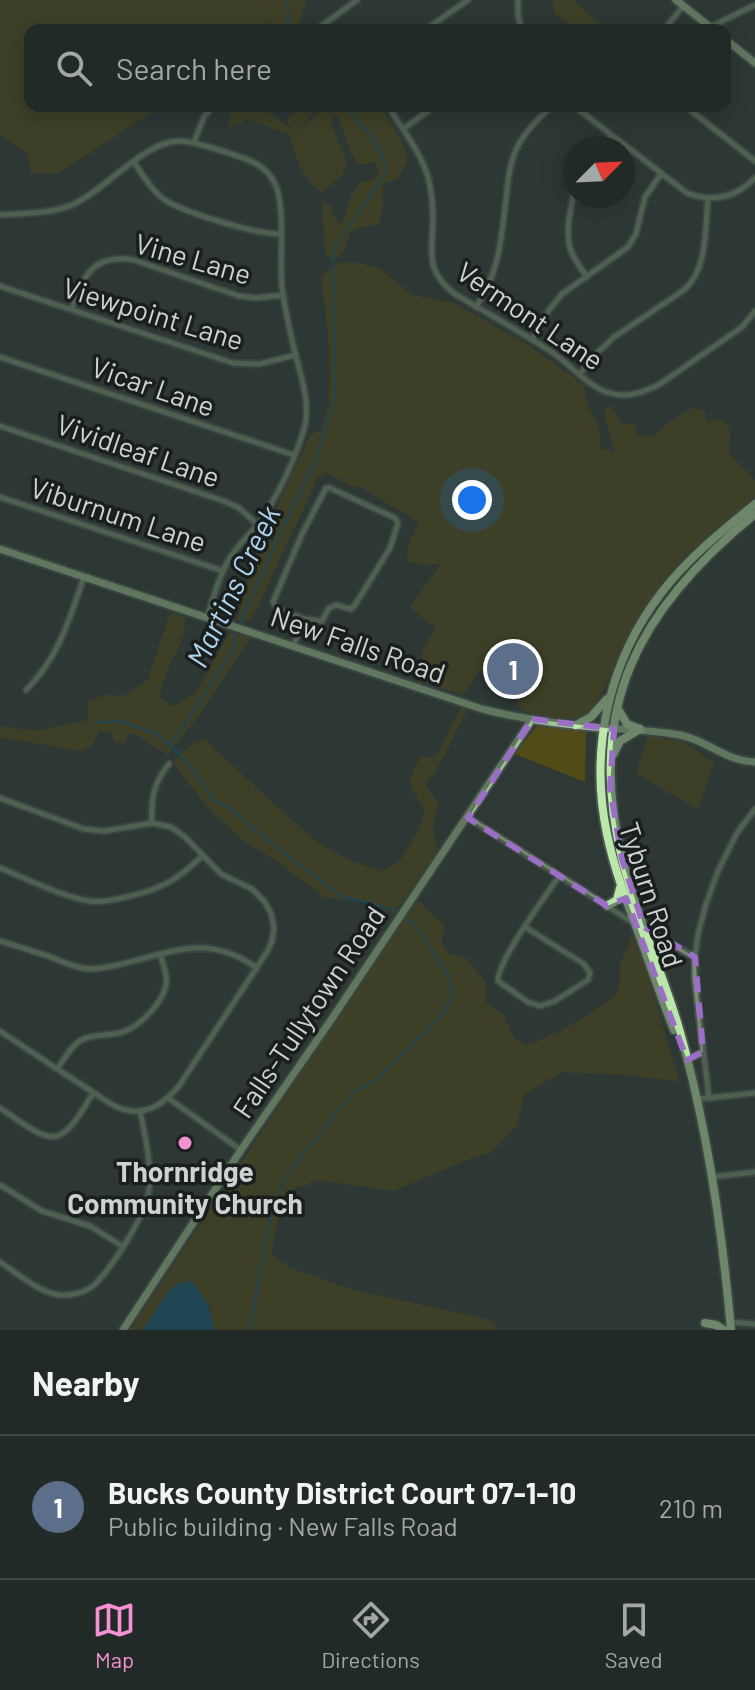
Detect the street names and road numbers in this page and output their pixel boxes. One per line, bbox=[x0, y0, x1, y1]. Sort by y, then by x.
street label: Vine Lane bbox=[131, 225, 255, 291]
street label: Vermont Lane bbox=[451, 254, 610, 377]
street label: Viewpoint Lane bbox=[59, 269, 248, 357]
street label: Vicar Lane bbox=[87, 349, 220, 423]
street label: Vividleaf Lane bbox=[52, 406, 224, 494]
street label: Viburnum Lane bbox=[26, 470, 211, 558]
street label: New Falls Road bbox=[267, 598, 450, 690]
street label: Tyburn Road bbox=[612, 818, 691, 972]
street label: Falls-Tullytown Road bbox=[225, 899, 392, 1124]

